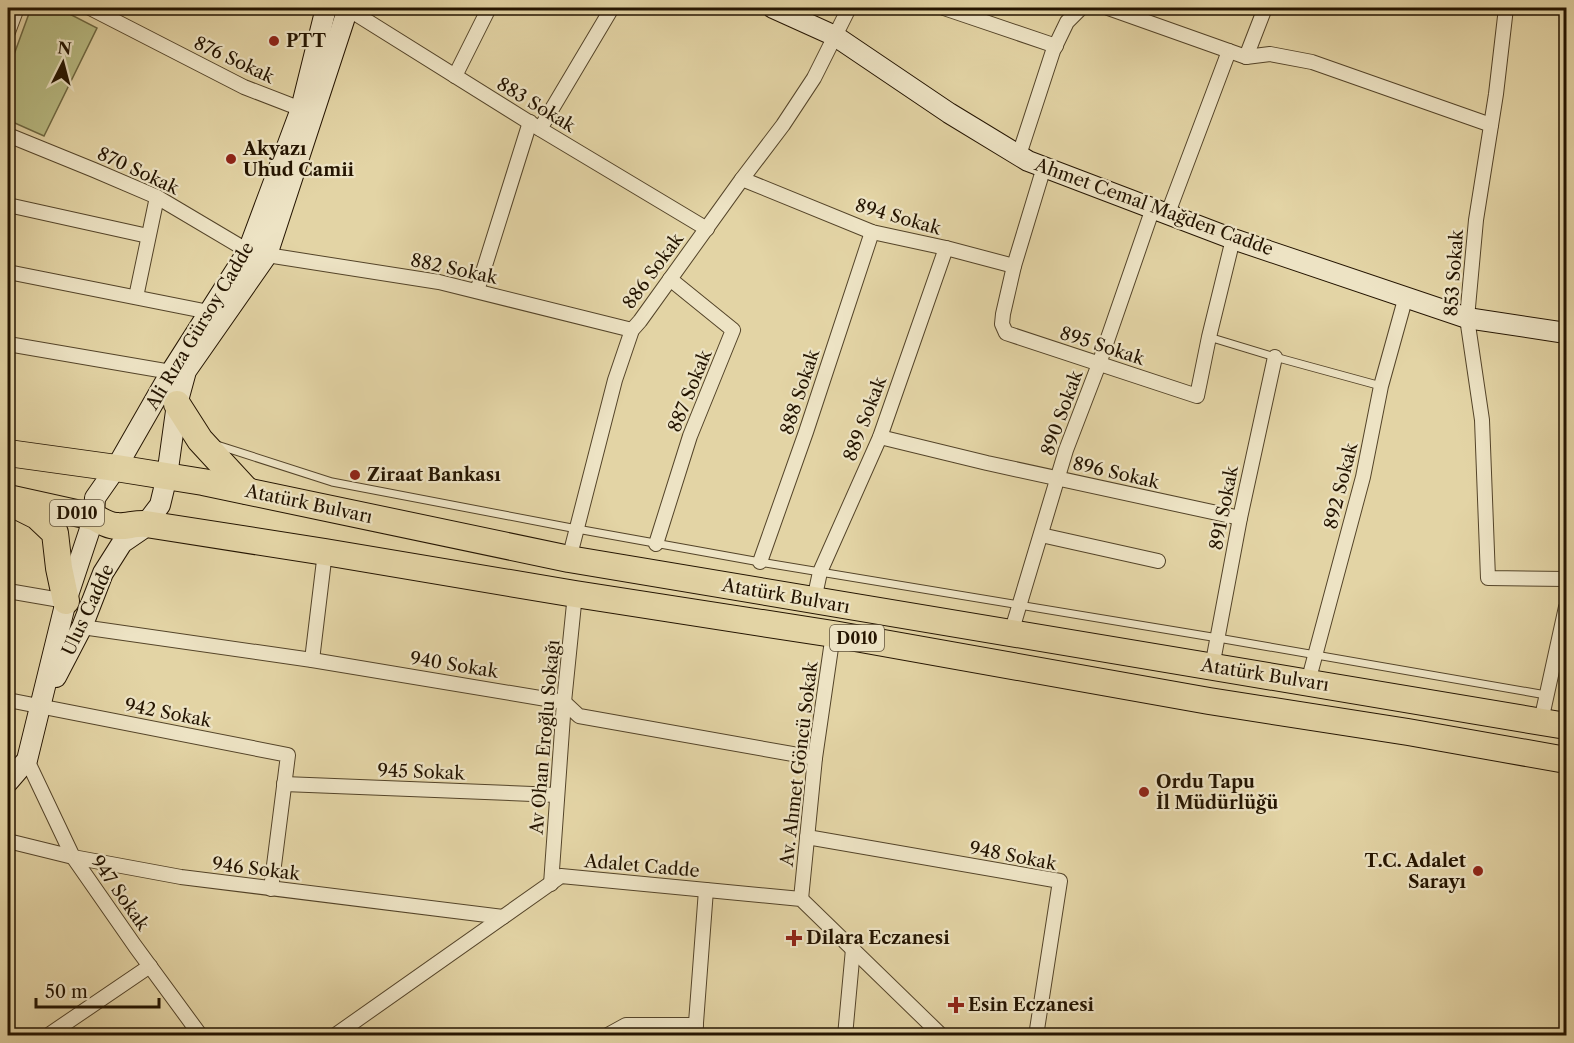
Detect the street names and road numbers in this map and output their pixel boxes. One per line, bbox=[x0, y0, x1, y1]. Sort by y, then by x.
street label: 876 Sokak bbox=[190, 32, 279, 89]
street label: 883 Sokak bbox=[493, 73, 581, 138]
street label: 870 Sokak bbox=[94, 143, 184, 200]
street label: Ahmet Cemal Mağden Cadde bbox=[1031, 153, 1276, 260]
street label: 894 Sokak bbox=[853, 194, 945, 240]
street label: 886 Sokak bbox=[618, 227, 689, 313]
street label: 853 Sokak bbox=[1440, 227, 1468, 317]
street label: Ali Rıza Gürsoy Cadde bbox=[141, 238, 259, 415]
street label: 882 Sokak bbox=[409, 249, 501, 289]
street label: 895 Sokak bbox=[1057, 322, 1149, 370]
street label: 887 Sokak bbox=[664, 345, 717, 435]
street label: 888 Sokak bbox=[776, 345, 825, 438]
street label: 890 Sokak bbox=[1036, 366, 1088, 459]
street label: 889 Sokak bbox=[839, 372, 892, 464]
street label: 892 Sokak bbox=[1320, 439, 1363, 531]
street label: 896 Sokak bbox=[1071, 452, 1163, 494]
street label: 891 Sokak bbox=[1205, 462, 1243, 552]
street label: Atatürk Bulvarı bbox=[243, 480, 375, 528]
road number: D010 bbox=[50, 500, 104, 526]
street label: Ulus Cadde bbox=[57, 561, 119, 659]
street label: Atatürk Bulvarı bbox=[719, 574, 852, 618]
road number: D010 bbox=[830, 625, 884, 651]
street label: Av Ohan Eroğlu Sokağı bbox=[525, 638, 565, 836]
street label: 940 Sokak bbox=[408, 647, 501, 683]
street label: Atatürk Bulvarı bbox=[1198, 654, 1331, 696]
street label: Av. Ahmet Göncü Sokak bbox=[775, 659, 823, 869]
street label: 942 Sokak bbox=[123, 694, 215, 732]
street label: 945 Sokak bbox=[377, 759, 467, 785]
street label: 948 Sokak bbox=[968, 837, 1060, 876]
street label: Adalet Cadde bbox=[583, 850, 700, 882]
street label: 947 Sokak bbox=[86, 851, 155, 936]
street label: 946 Sokak bbox=[211, 853, 303, 885]

